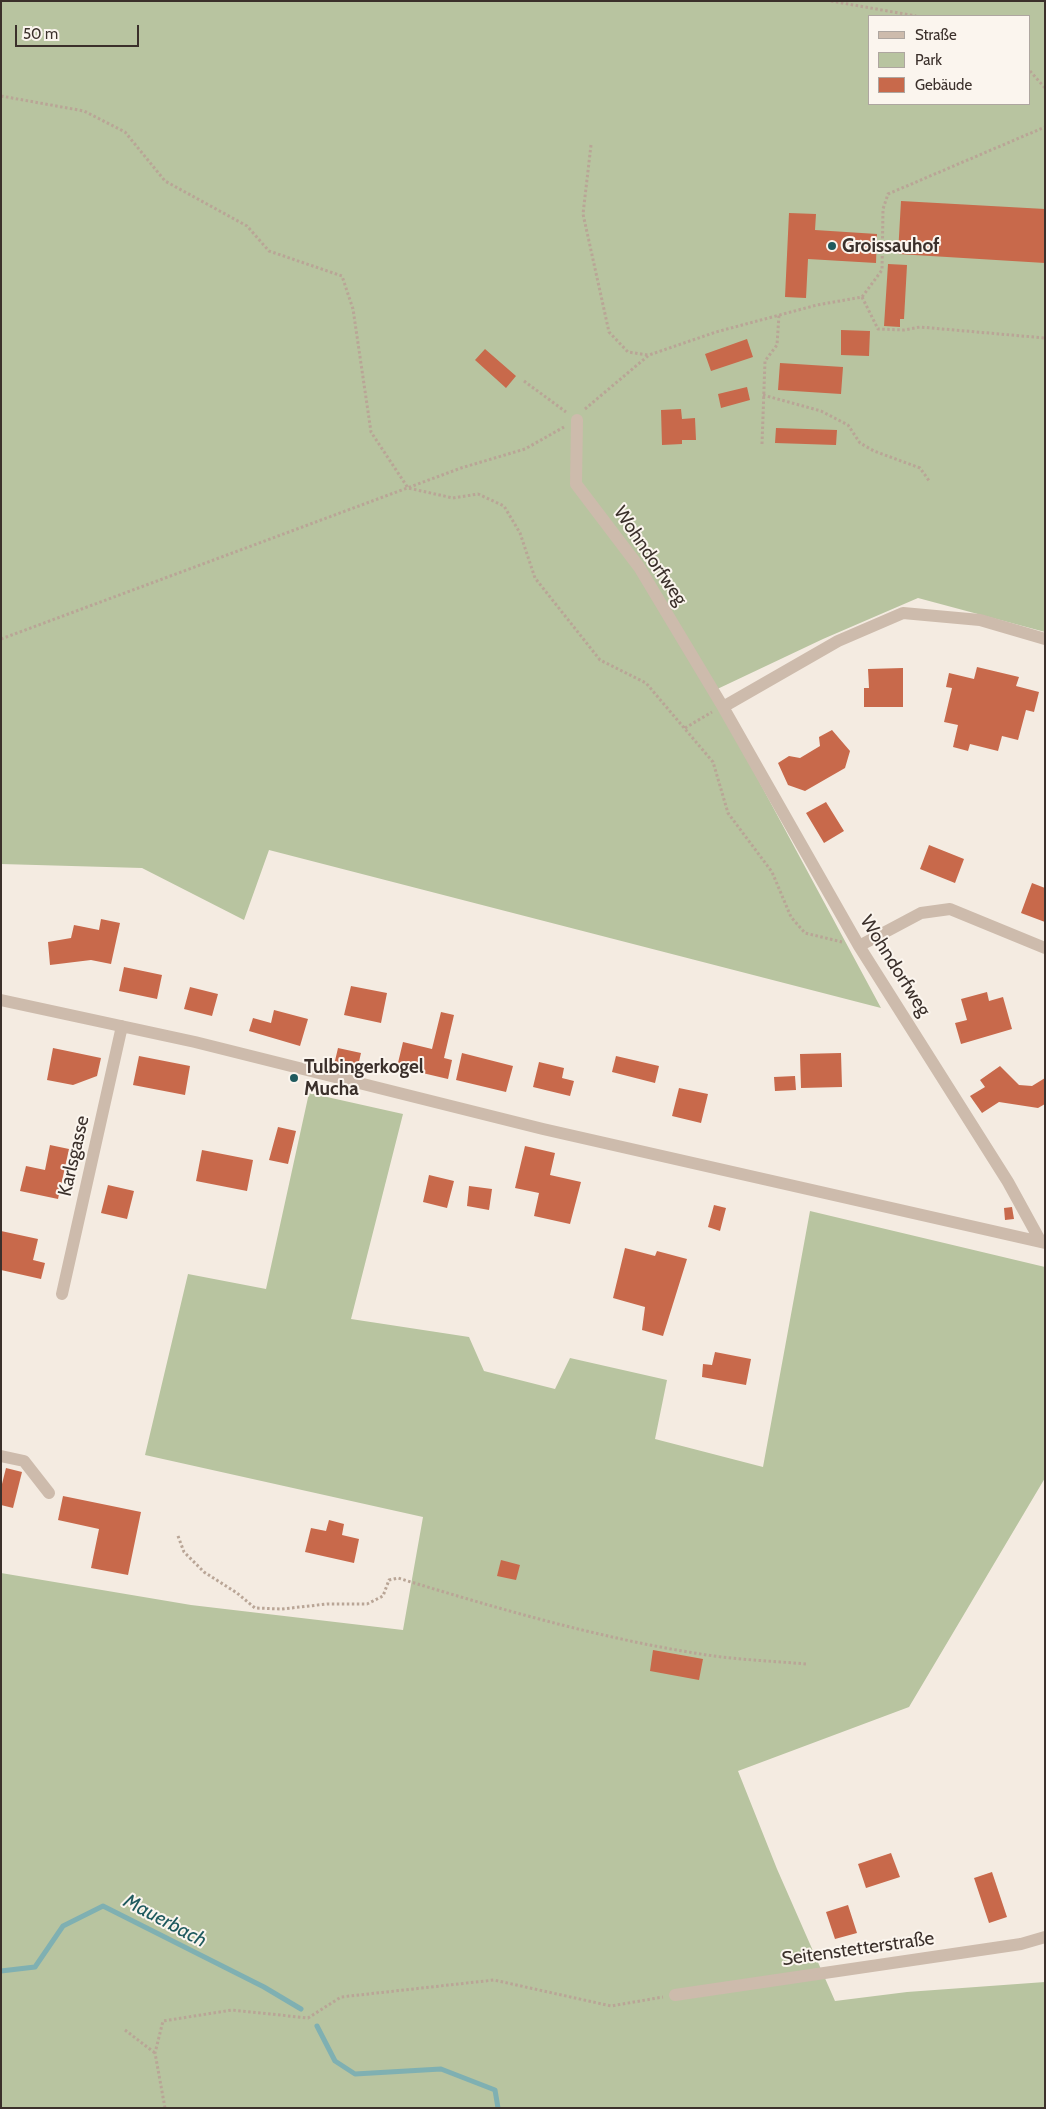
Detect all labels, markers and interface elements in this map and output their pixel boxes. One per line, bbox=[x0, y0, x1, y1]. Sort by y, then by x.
scale bar bbox=[18, 15, 141, 47]
legend bbox=[868, 15, 1031, 105]
text: 50 m bbox=[23, 25, 58, 43]
text: Straße bbox=[915, 26, 957, 44]
text: Park bbox=[915, 51, 942, 69]
text: Gebäude bbox=[915, 76, 972, 94]
place label: Groissauhof bbox=[842, 235, 940, 257]
marker: Groissauhof bbox=[826, 240, 838, 252]
street label: Wohndorfweg bbox=[608, 502, 692, 610]
street label: Wohndorfweg bbox=[855, 911, 935, 1021]
place label: Tulbingerkogel Mucha bbox=[304, 1056, 424, 1100]
marker: Tulbingerkogel Mucha bbox=[288, 1072, 300, 1084]
street label: Karlsgasse bbox=[54, 1113, 94, 1199]
water label: Mauerbach bbox=[119, 1889, 211, 1953]
street label: Seitenstetterstraße bbox=[780, 1927, 936, 1971]

